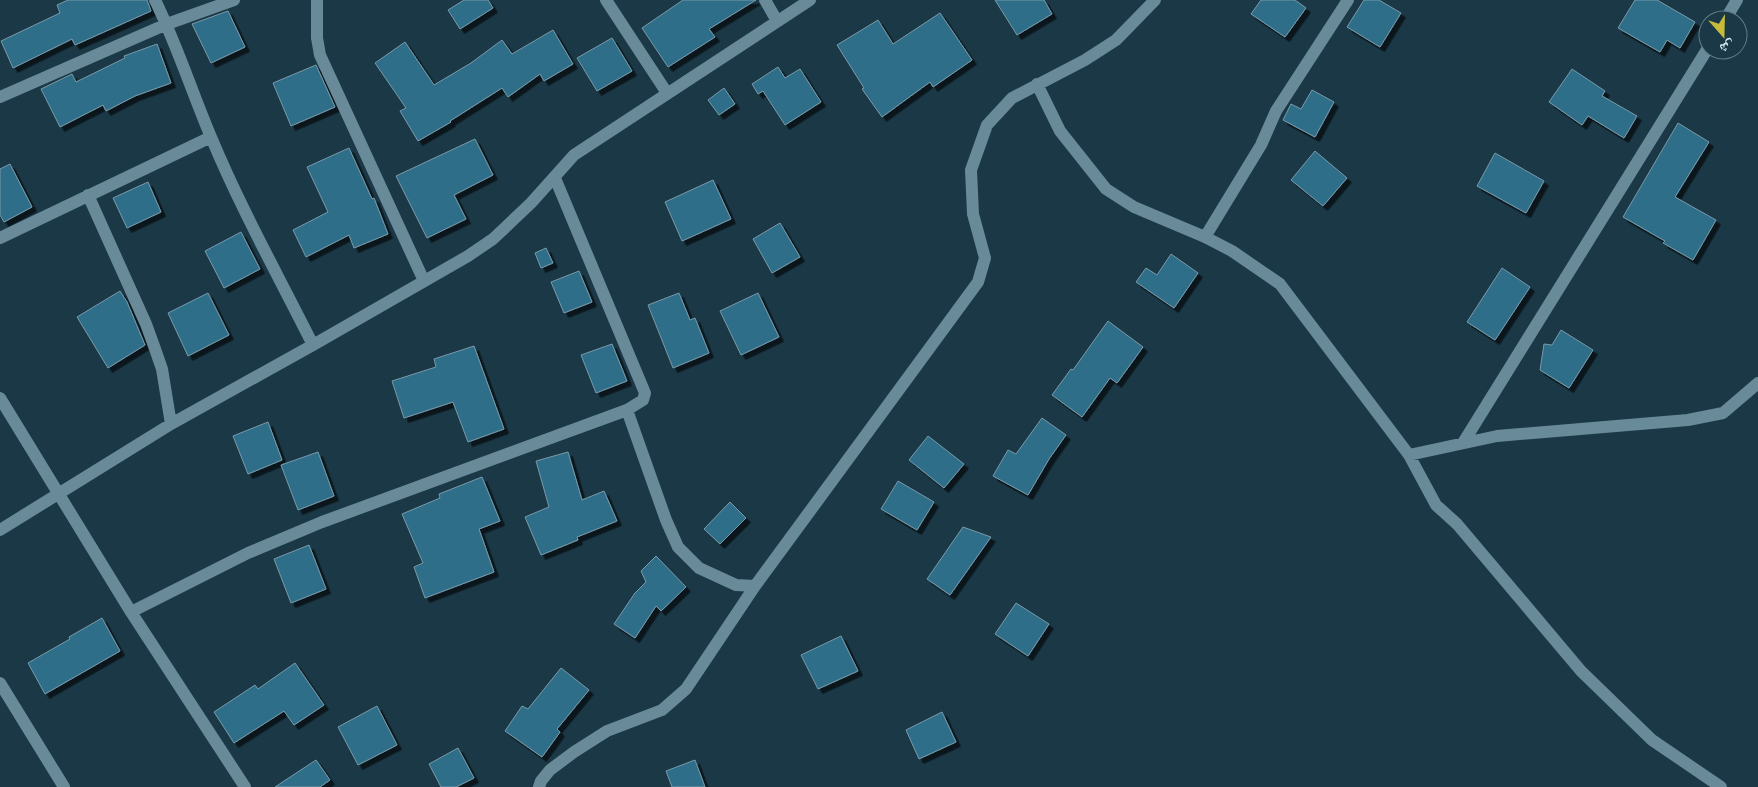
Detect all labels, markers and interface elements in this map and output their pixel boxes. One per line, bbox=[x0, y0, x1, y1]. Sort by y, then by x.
north arrow bbox=[1698, 10, 1748, 60]
text: ش bbox=[1717, 36, 1738, 58]

